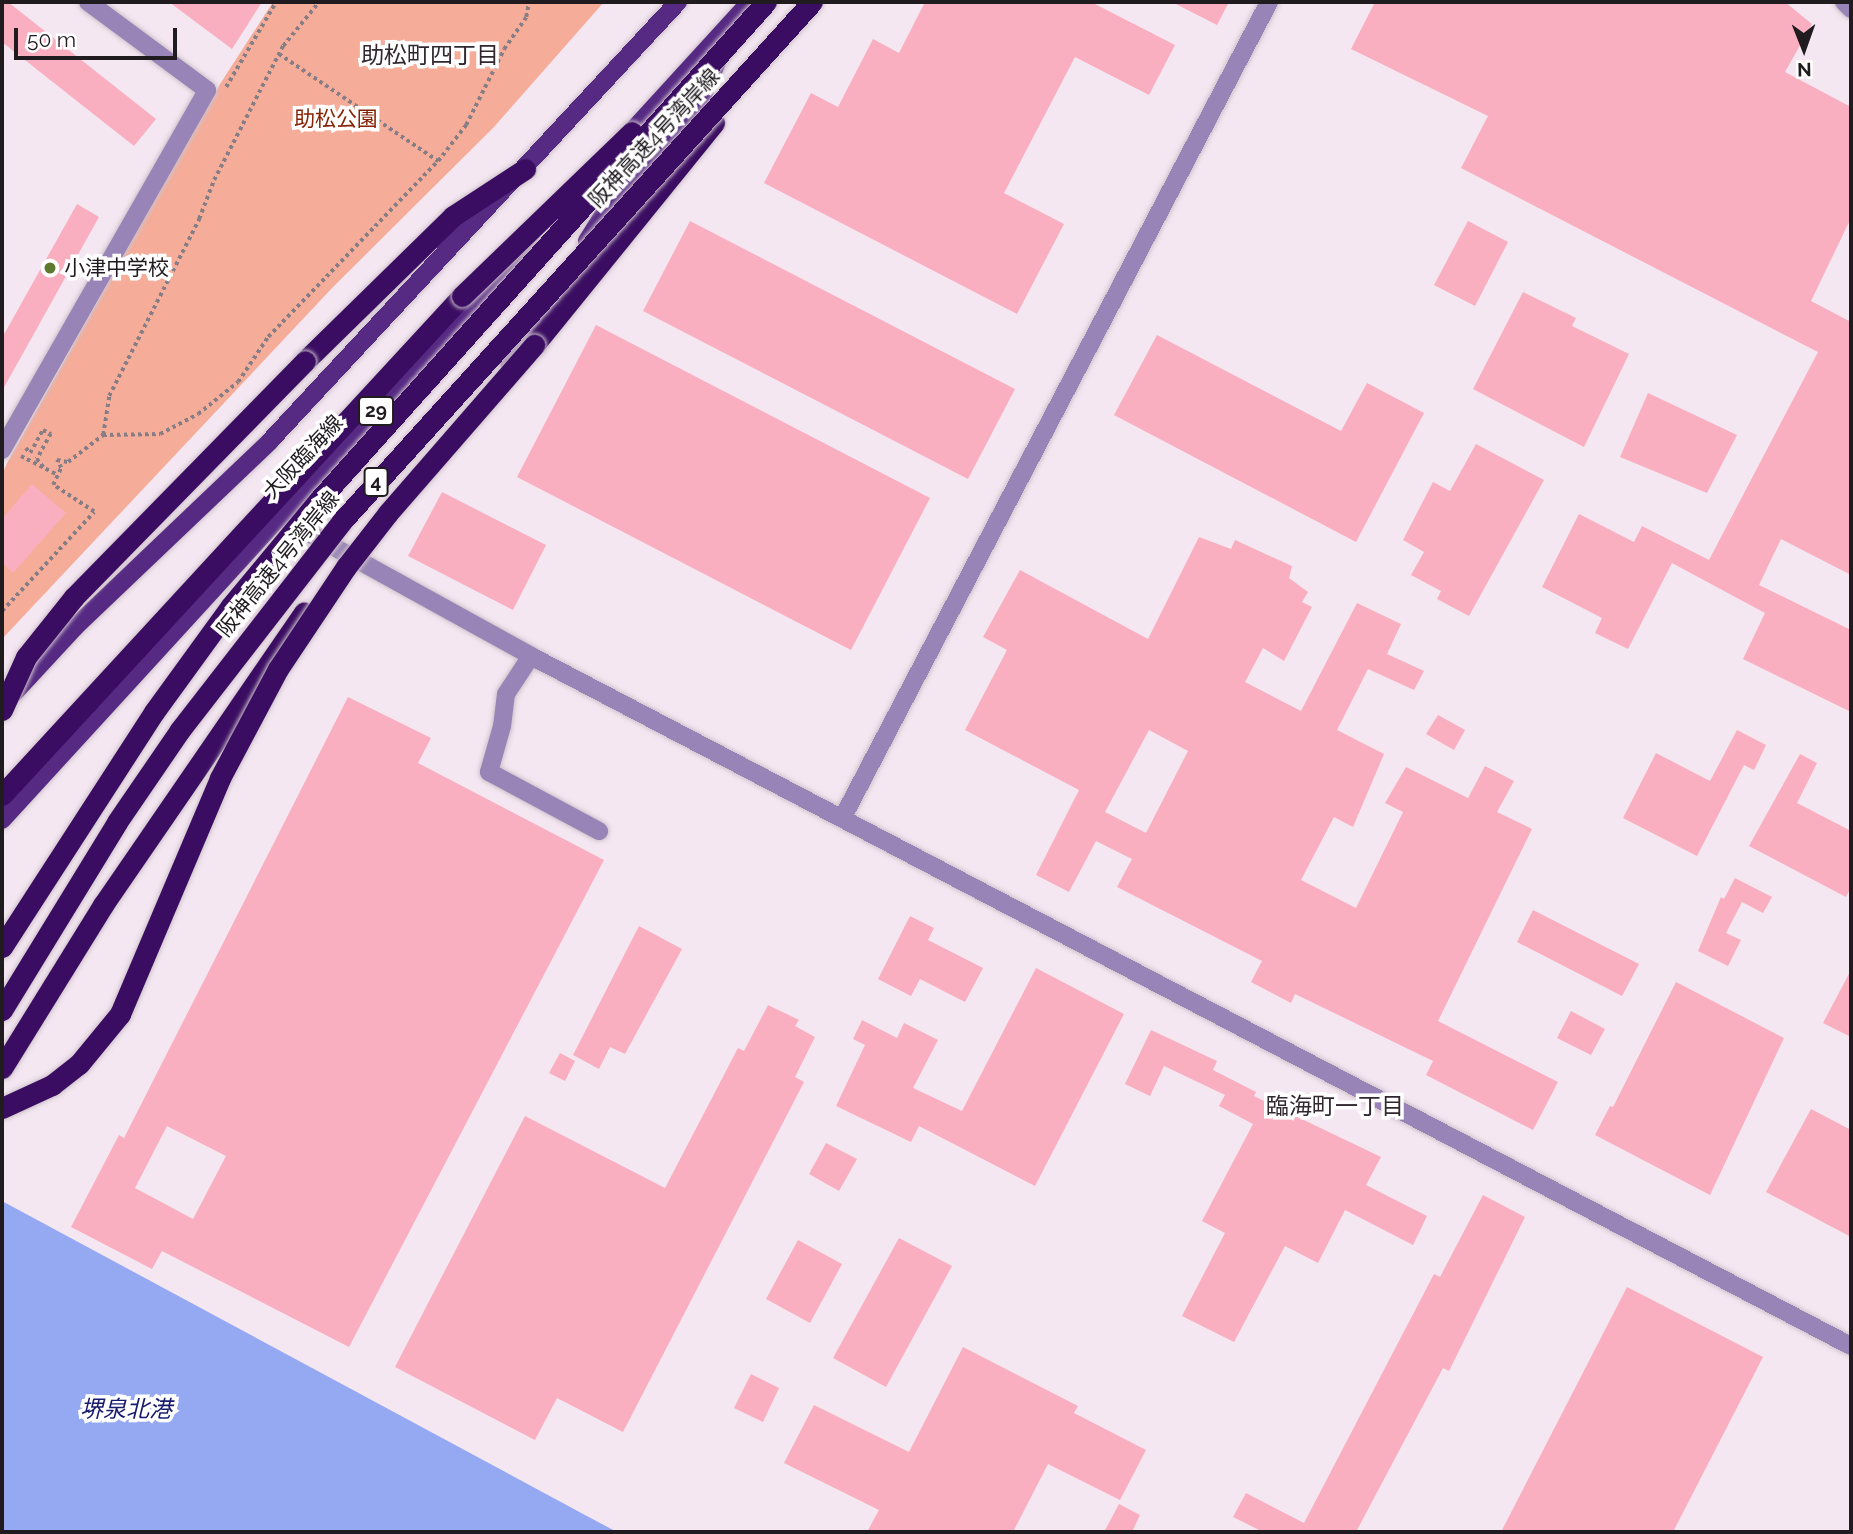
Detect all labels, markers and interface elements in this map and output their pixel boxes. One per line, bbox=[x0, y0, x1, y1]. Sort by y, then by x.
scale bar bbox=[18, 14, 180, 58]
north arrow bbox=[1769, 14, 1839, 84]
text: 50 m bbox=[27, 27, 76, 52]
district label: 助松町四丁目 bbox=[361, 41, 499, 69]
text: N bbox=[1797, 59, 1812, 81]
street label: 阪神高速4号湾岸線 bbox=[584, 64, 724, 212]
park label: 助松公園 bbox=[294, 106, 378, 132]
place label: 小津中学校 bbox=[64, 255, 169, 281]
marker: 小津中学校 bbox=[42, 260, 58, 276]
road number: 29 bbox=[357, 396, 395, 426]
street label: 大阪臨海線 bbox=[258, 410, 348, 504]
road number: 4 bbox=[362, 467, 390, 498]
street label: 阪神高速4号湾岸線 bbox=[212, 486, 344, 642]
district label: 臨海町一丁目 bbox=[1266, 1092, 1404, 1120]
water label: 堺泉北港 bbox=[80, 1395, 172, 1423]

